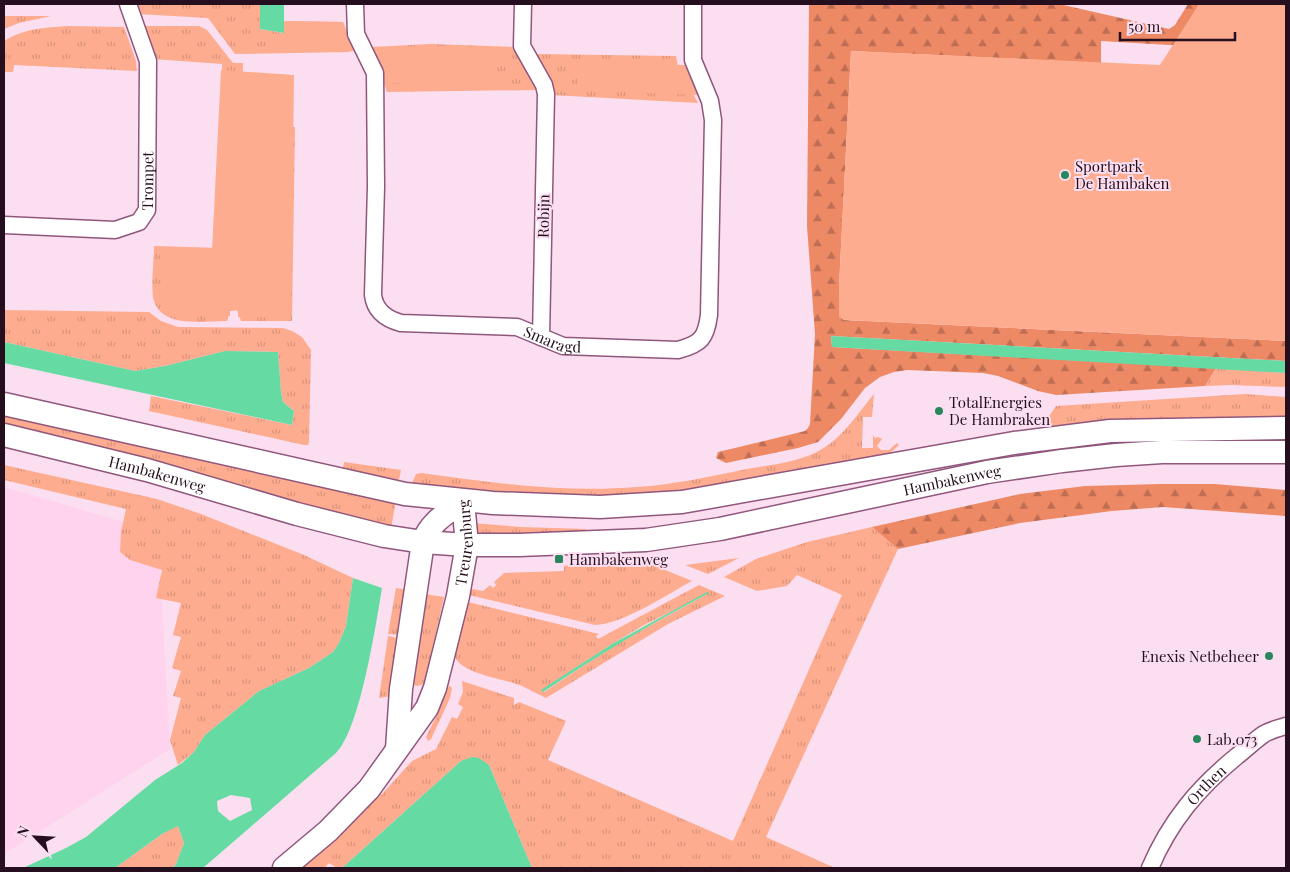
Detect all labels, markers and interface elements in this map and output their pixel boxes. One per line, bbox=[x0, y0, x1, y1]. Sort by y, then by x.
scale bar bbox=[1120, 10, 1235, 42]
text: 50 m bbox=[1128, 16, 1161, 36]
street label: Trompet bbox=[137, 151, 157, 210]
place label: Sportpark De Hambaken bbox=[1075, 156, 1170, 193]
marker: Sportpark De Hambaken bbox=[1059, 169, 1071, 181]
street label: Robijn bbox=[533, 194, 553, 238]
street label: Smaragd bbox=[521, 321, 582, 357]
place label: TotalEnergies De Hambraken bbox=[949, 392, 1050, 429]
marker: TotalEnergies De Hambraken bbox=[933, 405, 945, 417]
street label: Hambakenweg bbox=[107, 451, 208, 497]
street label: Hambakenweg bbox=[901, 460, 1002, 500]
street label: Treurenburg bbox=[450, 499, 477, 587]
place label: Hambakenweg bbox=[569, 549, 668, 569]
marker: Hambakenweg bbox=[553, 553, 565, 565]
place label: Enexis Netbeheer bbox=[1141, 646, 1259, 666]
marker: Enexis Netbeheer bbox=[1263, 650, 1275, 662]
place label: Lab.073 bbox=[1207, 729, 1258, 749]
marker: Lab.073 bbox=[1191, 733, 1203, 745]
street label: Orthen bbox=[1182, 760, 1230, 809]
north arrow bbox=[10, 812, 60, 862]
text: N bbox=[12, 823, 34, 840]

